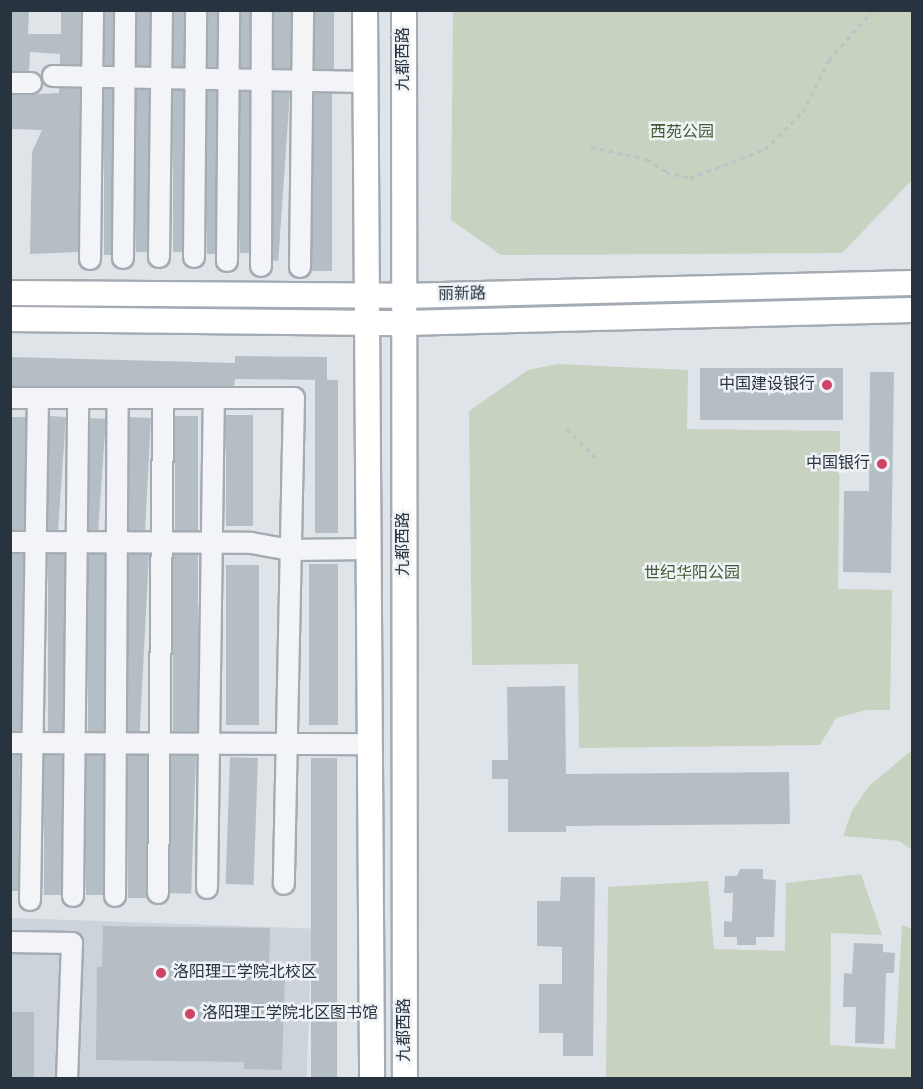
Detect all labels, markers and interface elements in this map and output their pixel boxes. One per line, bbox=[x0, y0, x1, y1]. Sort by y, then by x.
street label: 九都西路 bbox=[394, 27, 414, 91]
park label: 西苑公园 bbox=[650, 123, 714, 143]
street label: 丽新路 bbox=[438, 285, 486, 305]
place label: 中国建设银行 bbox=[719, 375, 815, 395]
marker: 中国建设银行 bbox=[820, 378, 834, 392]
place label: 中国银行 bbox=[806, 454, 870, 474]
marker: 中国银行 bbox=[875, 457, 889, 471]
street label: 九都西路 bbox=[394, 512, 414, 576]
park label: 世纪华阳公园 bbox=[644, 564, 740, 584]
place label: 洛阳理工学院北校区 bbox=[173, 963, 317, 983]
marker: 洛阳理工学院北校区 bbox=[154, 966, 168, 980]
street label: 九都西路 bbox=[395, 998, 415, 1062]
place label: 洛阳理工学院北区图书馆 bbox=[202, 1004, 378, 1024]
marker: 洛阳理工学院北区图书馆 bbox=[183, 1007, 197, 1021]

